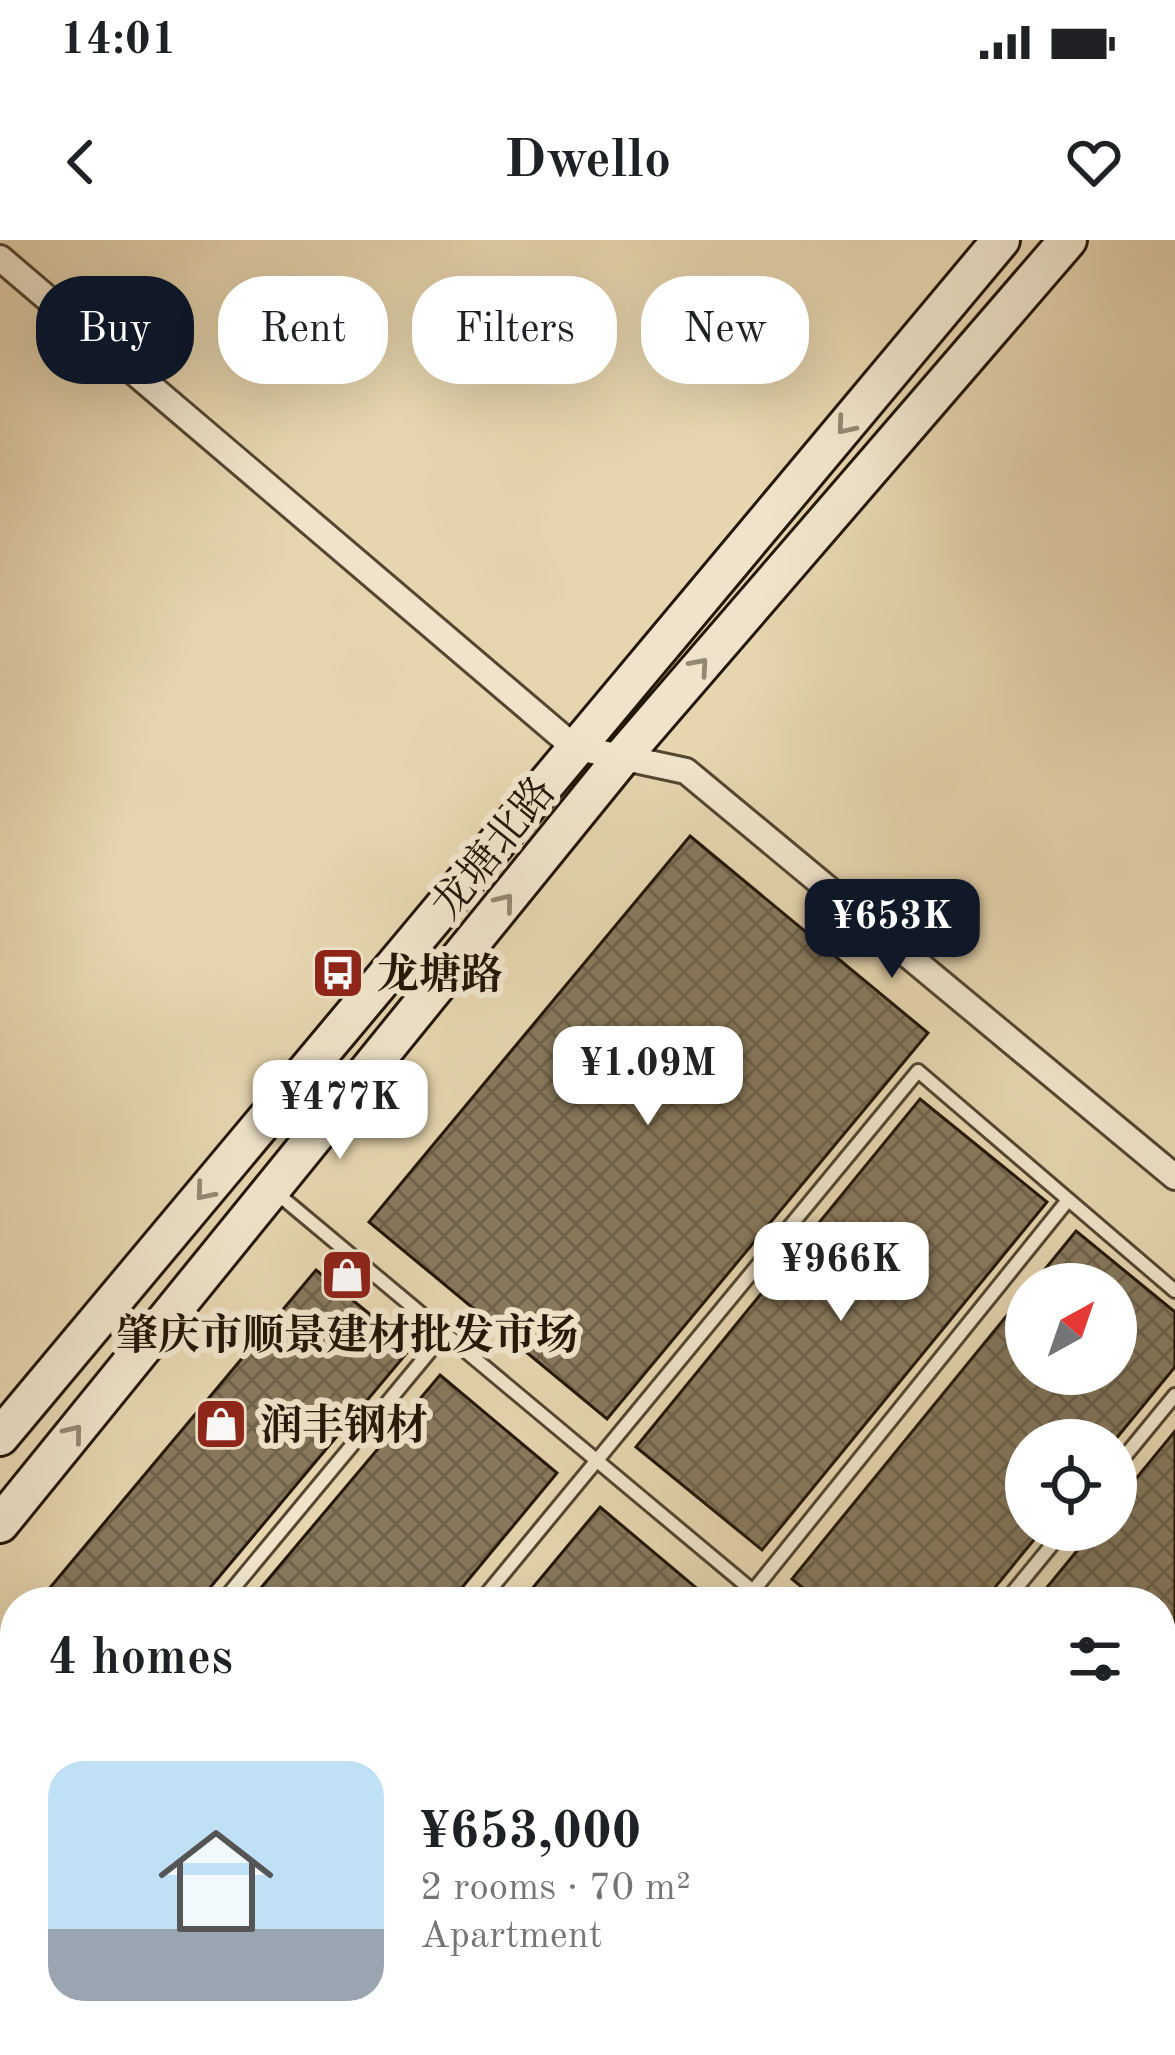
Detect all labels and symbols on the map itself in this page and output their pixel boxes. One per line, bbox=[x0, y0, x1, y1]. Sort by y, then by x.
one-way arrow bbox=[837, 412, 859, 434]
one-way arrow bbox=[686, 658, 707, 680]
street label: 龙塘北路 bbox=[423, 768, 564, 928]
pin: ¥653K bbox=[808, 879, 976, 981]
one-way arrow bbox=[491, 894, 513, 916]
bus stop icon: 龙塘路 bbox=[310, 945, 366, 1001]
place label: 龙塘路 bbox=[377, 951, 503, 998]
pin: ¥1.09M bbox=[550, 1026, 746, 1128]
pin: ¥477K bbox=[256, 1060, 424, 1162]
one-way arrow bbox=[196, 1178, 218, 1200]
pin: ¥966K bbox=[757, 1222, 925, 1324]
shop icon: 肇庆市顺景建材批发市场 bbox=[319, 1247, 375, 1303]
north arrow bbox=[1005, 1263, 1137, 1395]
place label: 肇庆市顺景建材批发市场 bbox=[116, 1312, 578, 1359]
shop icon: 润丰钢材 bbox=[193, 1396, 249, 1452]
place label: 润丰钢材 bbox=[260, 1403, 428, 1449]
one-way arrow bbox=[60, 1425, 81, 1447]

